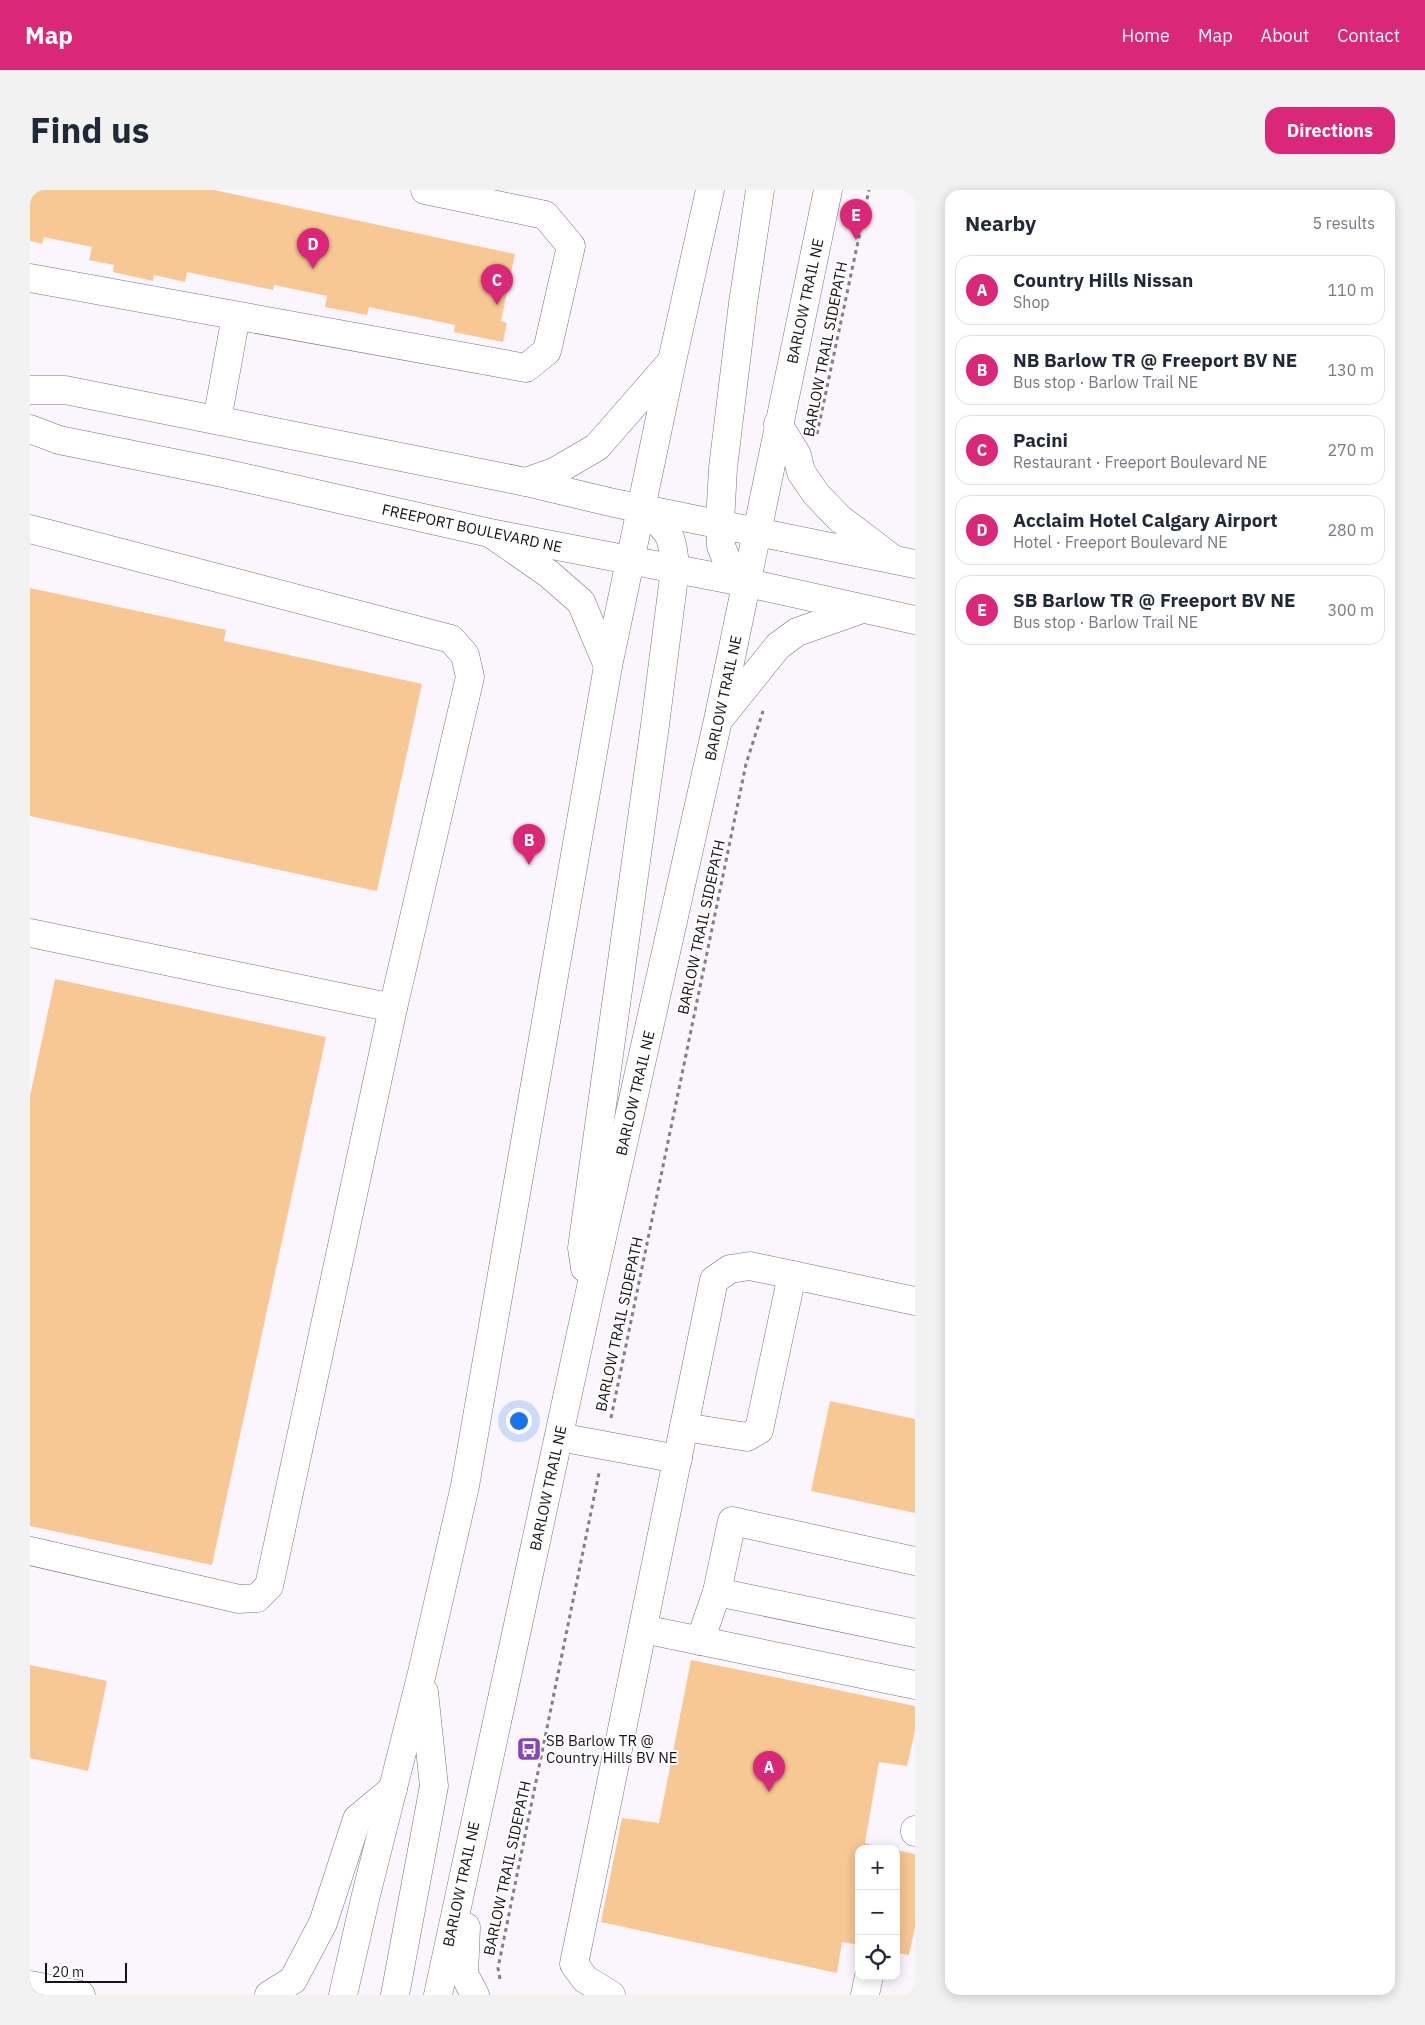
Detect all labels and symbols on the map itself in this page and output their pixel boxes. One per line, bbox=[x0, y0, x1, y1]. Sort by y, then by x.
pin: E bbox=[840, 199, 872, 240]
pin: D bbox=[297, 228, 329, 269]
street label: BARLOW TRAIL NE bbox=[782, 237, 828, 365]
street label: BARLOW TRAIL SIDEPATH bbox=[799, 260, 851, 438]
pin: C bbox=[481, 264, 513, 305]
street label: FREEPORT BOULEVARD NE bbox=[380, 500, 564, 556]
street label: BARLOW TRAIL NE bbox=[700, 634, 746, 762]
pin: B bbox=[513, 824, 545, 865]
street label: BARLOW TRAIL SIDEPATH bbox=[673, 838, 729, 1016]
street label: BARLOW TRAIL NE bbox=[611, 1029, 659, 1157]
street label: BARLOW TRAIL SIDEPATH bbox=[591, 1235, 647, 1413]
your location bbox=[506, 1408, 532, 1434]
street label: BARLOW TRAIL NE bbox=[525, 1424, 571, 1552]
place label: SB Barlow TR @ Country Hills BV NE bbox=[546, 1731, 678, 1767]
bus stop icon: SB Barlow TR @ Country Hills BV NE bbox=[516, 1736, 542, 1762]
pin: A bbox=[753, 1751, 785, 1792]
street label: BARLOW TRAIL SIDEPATH bbox=[479, 1779, 535, 1957]
street label: BARLOW TRAIL NE bbox=[438, 1820, 484, 1948]
scale bar bbox=[45, 1960, 128, 1983]

